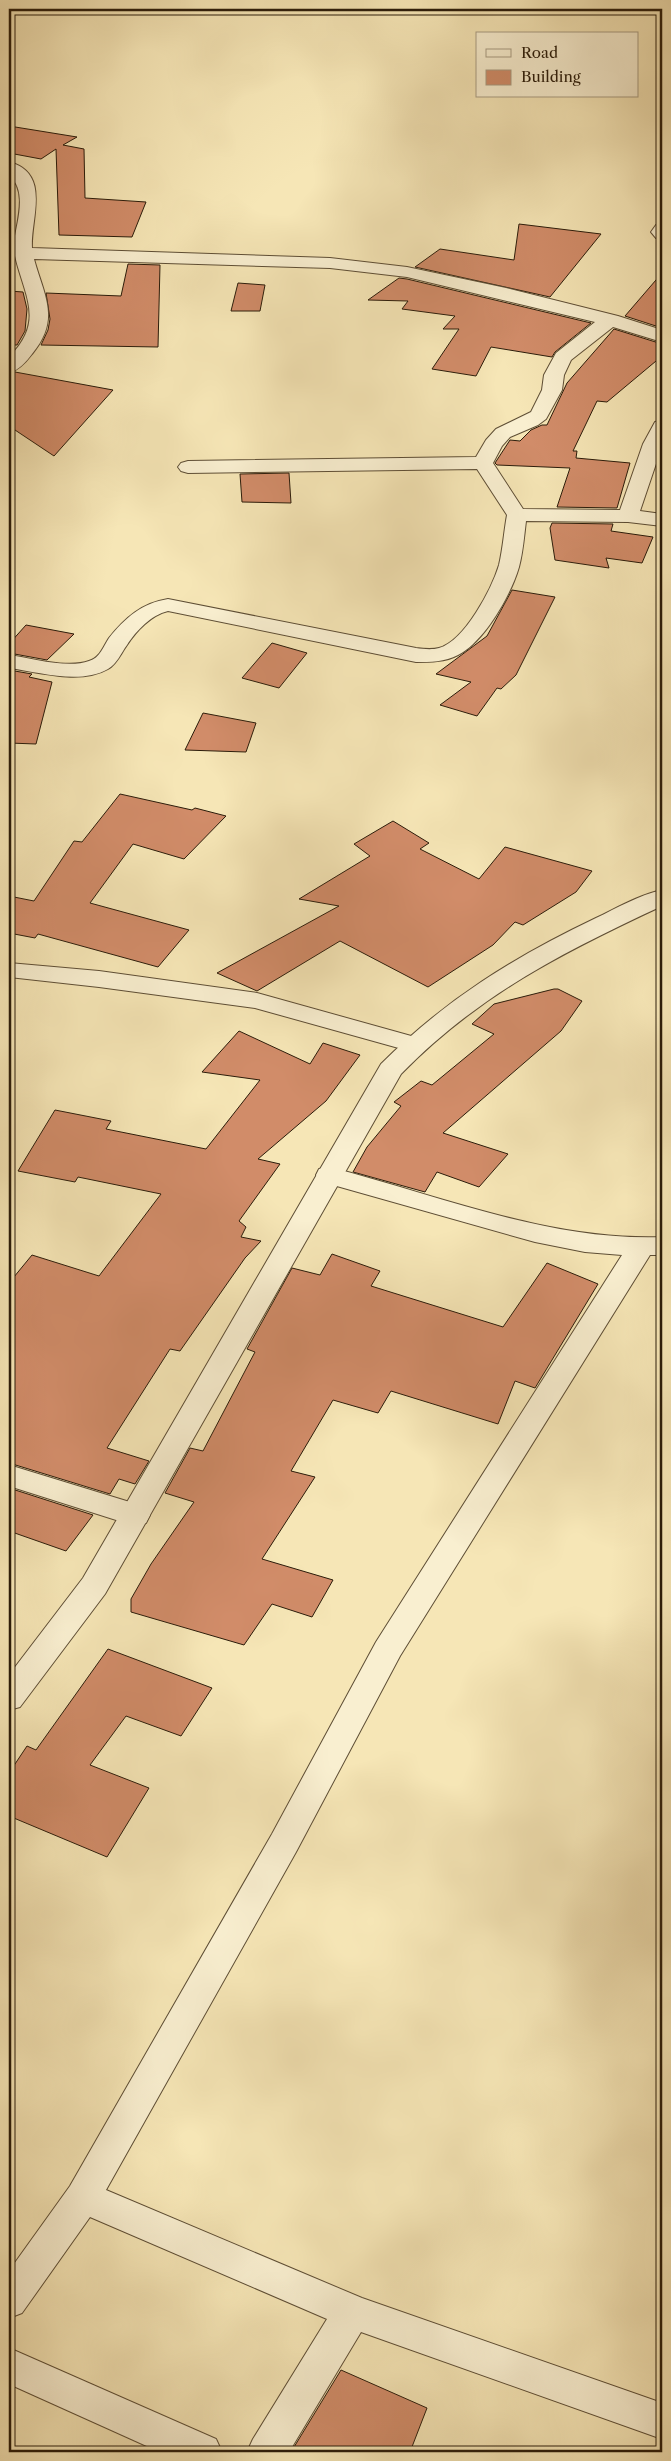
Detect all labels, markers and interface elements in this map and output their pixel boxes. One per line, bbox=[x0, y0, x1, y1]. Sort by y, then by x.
legend bbox=[476, 32, 638, 98]
text: Road bbox=[521, 43, 558, 62]
text: Building bbox=[521, 67, 581, 86]

